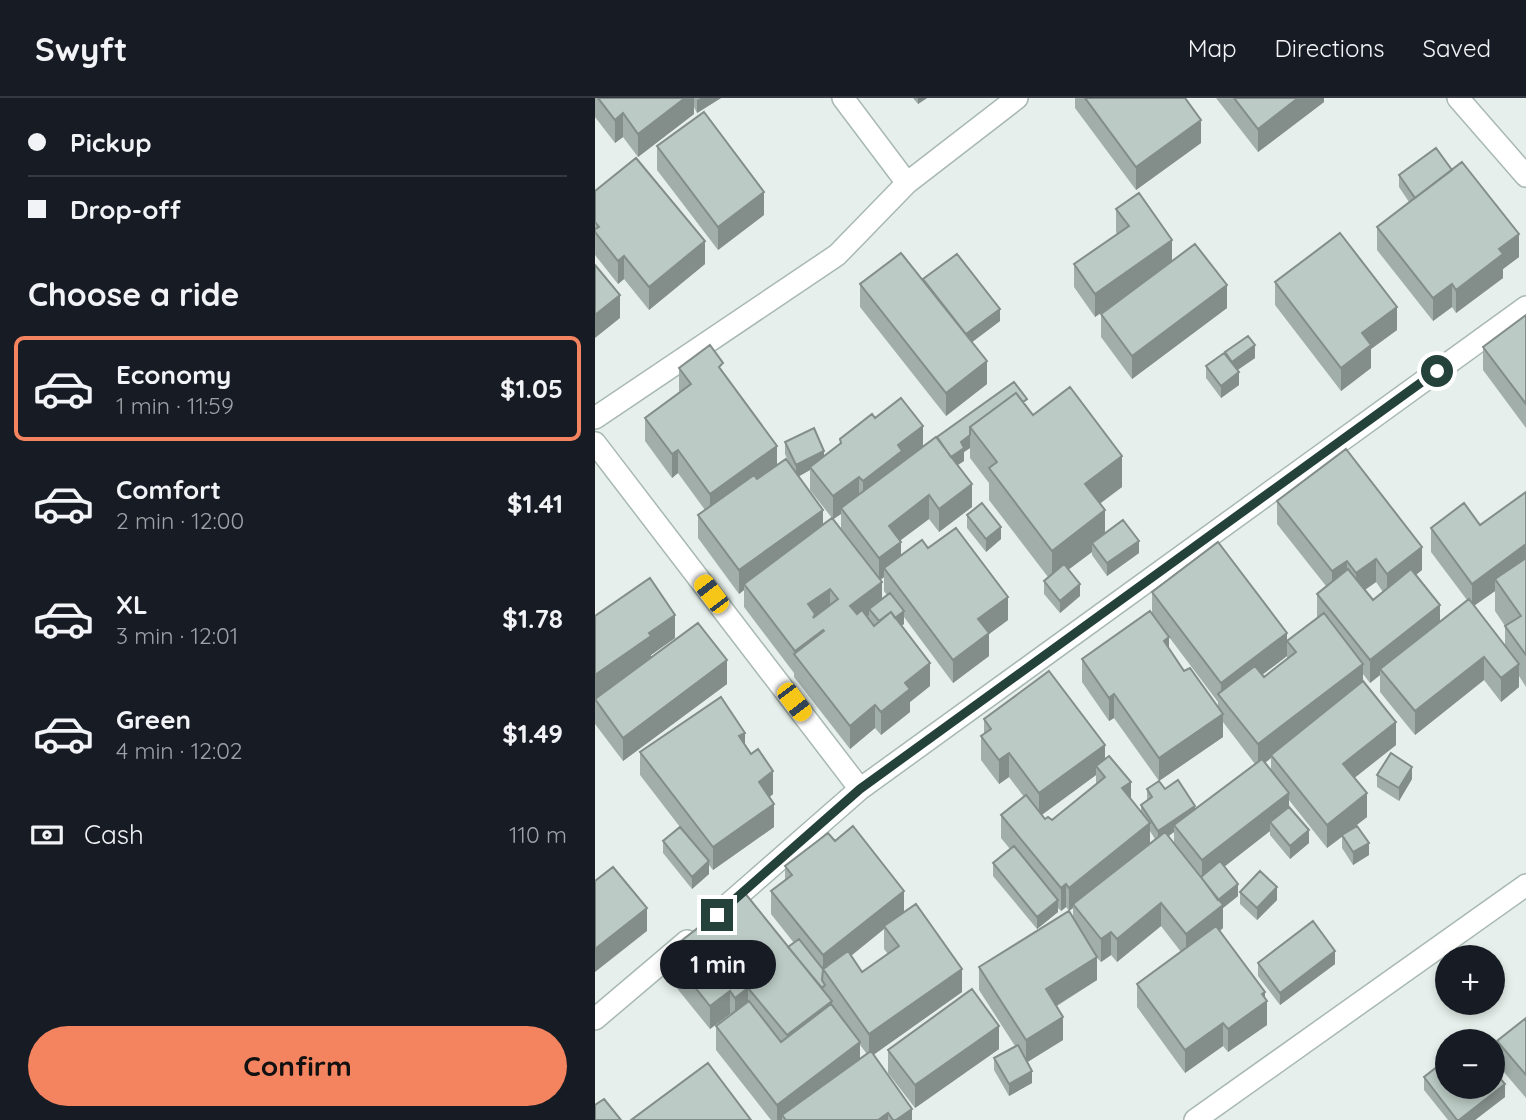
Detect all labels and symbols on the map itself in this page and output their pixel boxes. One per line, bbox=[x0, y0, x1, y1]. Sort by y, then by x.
route start bbox=[1421, 355, 1453, 387]
car bbox=[690, 571, 733, 617]
car bbox=[773, 679, 816, 725]
route end bbox=[701, 899, 733, 931]
callout: 1 min bbox=[659, 940, 775, 988]

